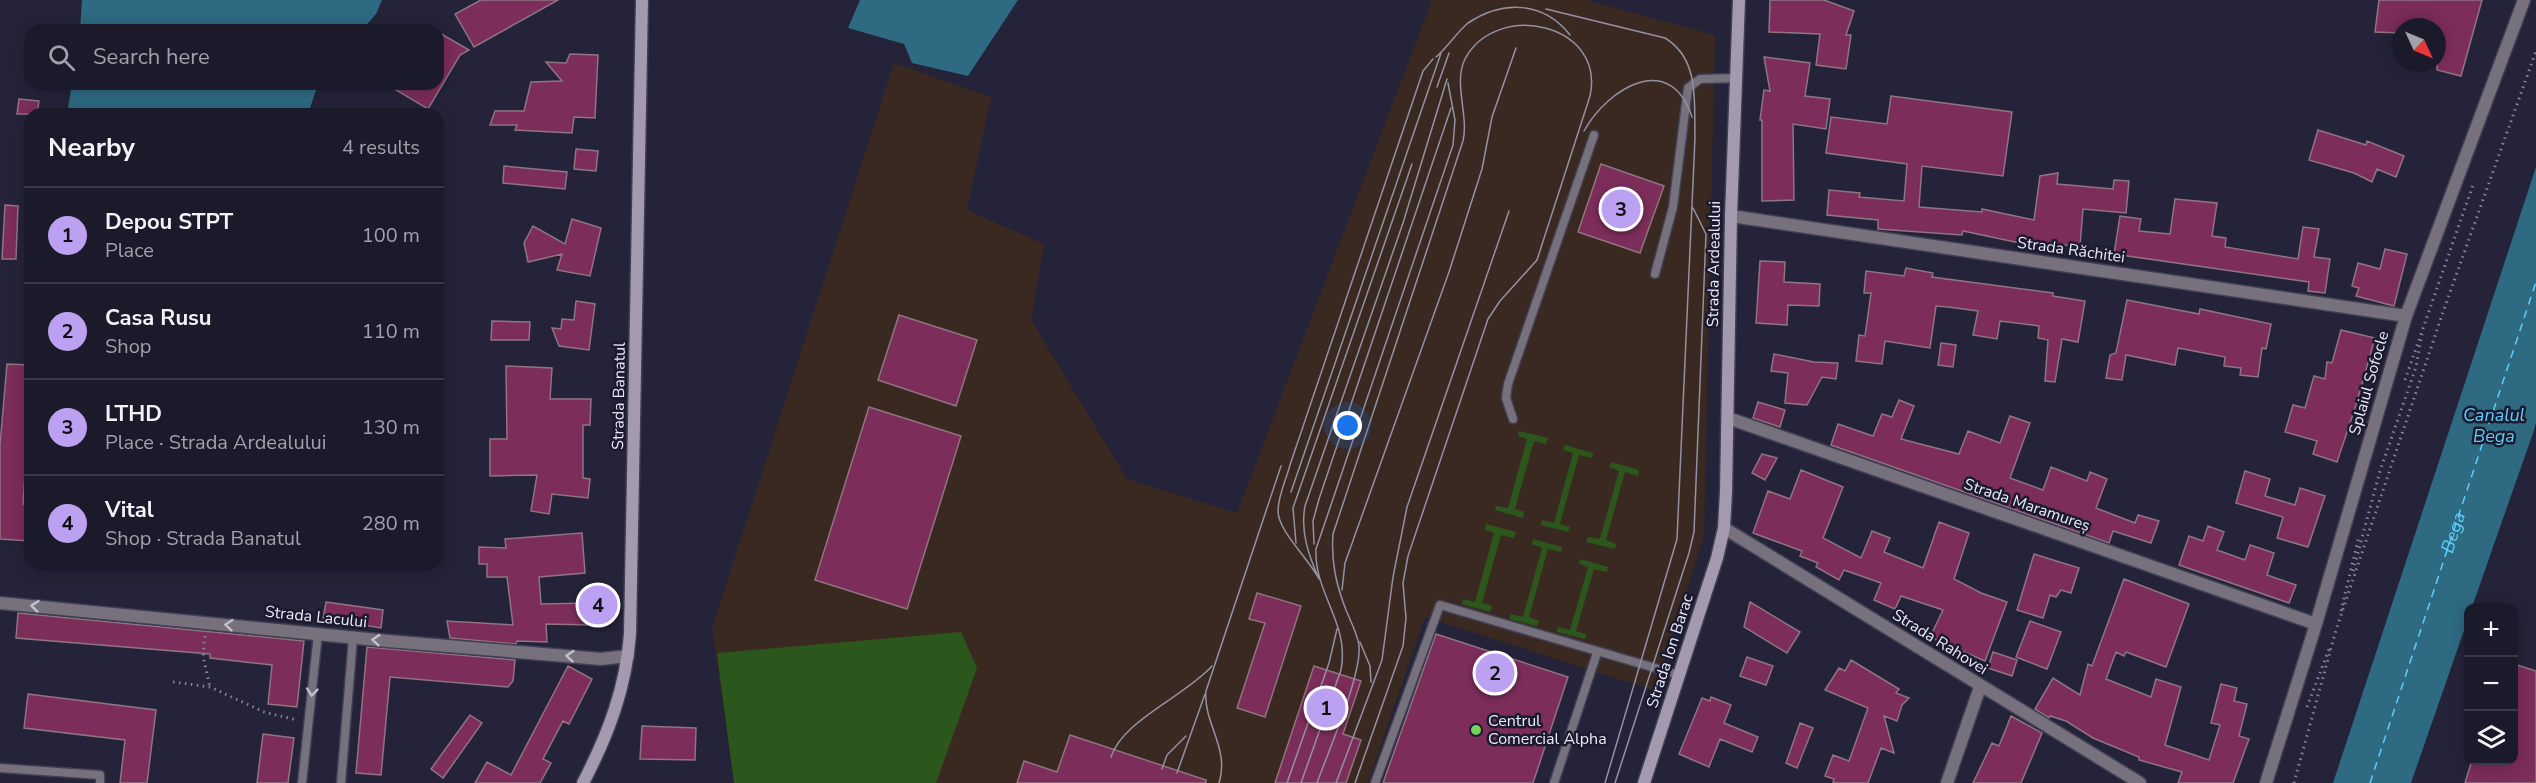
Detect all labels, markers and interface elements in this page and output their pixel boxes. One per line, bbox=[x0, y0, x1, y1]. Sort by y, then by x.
north arrow bbox=[2392, 18, 2446, 72]
search box bbox=[24, 24, 444, 90]
icon: search bbox=[45, 41, 78, 74]
text: Search here bbox=[93, 42, 210, 72]
text: Nearby bbox=[48, 130, 135, 165]
text: 4 results bbox=[342, 134, 420, 161]
pin: 3 bbox=[1602, 186, 1640, 232]
street label: Strada Ardealului bbox=[1702, 201, 1726, 327]
text: Depou STPT bbox=[105, 207, 233, 237]
text: 1 bbox=[62, 222, 74, 249]
text: 100 m bbox=[362, 222, 420, 249]
street label: Strada Răchitei bbox=[2016, 232, 2126, 268]
text: Place bbox=[105, 237, 154, 264]
text: Casa Rusu bbox=[105, 303, 212, 333]
text: 2 bbox=[62, 318, 74, 345]
text: 110 m bbox=[362, 318, 420, 345]
street label: Splaiul Sofocle bbox=[2344, 328, 2394, 438]
text: Shop bbox=[105, 333, 151, 360]
street label: Strada Banatul bbox=[607, 342, 631, 450]
text: LTHD bbox=[105, 399, 162, 429]
water label: Canalul Bega bbox=[2463, 403, 2525, 448]
your location bbox=[1333, 411, 1362, 440]
text: 3 bbox=[62, 414, 74, 441]
text: 130 m bbox=[362, 414, 420, 441]
text: Place · Strada Ardealului bbox=[105, 429, 326, 456]
street label: Strada Maramureș bbox=[1961, 473, 2093, 537]
text: Vital bbox=[105, 495, 154, 525]
water label: Bega bbox=[2435, 509, 2471, 556]
text: 4 bbox=[62, 510, 74, 537]
text: 280 m bbox=[362, 510, 420, 537]
text: Shop · Strada Banatul bbox=[105, 525, 301, 552]
pin: 4 bbox=[578, 582, 618, 628]
street label: Strada Ion Barac bbox=[1641, 591, 1699, 711]
one-way arrow bbox=[31, 600, 40, 613]
street label: Strada Lacului bbox=[264, 601, 368, 633]
map controls bbox=[2464, 603, 2518, 765]
button: + bbox=[2464, 603, 2518, 657]
street label: Strada Rahovei bbox=[1888, 604, 1992, 680]
one-way arrow bbox=[225, 619, 234, 632]
one-way arrow bbox=[371, 634, 380, 647]
one-way arrow bbox=[566, 650, 575, 663]
pin: 2 bbox=[1476, 650, 1514, 696]
button: − bbox=[2464, 657, 2518, 711]
pin: 1 bbox=[1306, 686, 1346, 730]
one-way arrow bbox=[306, 688, 319, 697]
place label: Centrul Comercial Alpha bbox=[1488, 710, 1607, 750]
button: layers bbox=[2464, 711, 2518, 765]
marker: Centrul Comercial Alpha bbox=[1469, 723, 1483, 737]

